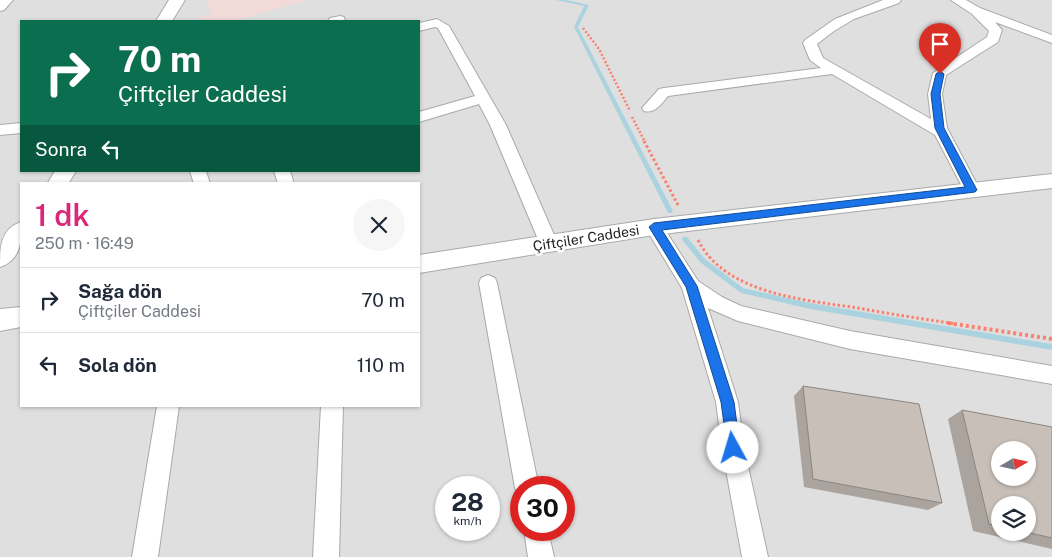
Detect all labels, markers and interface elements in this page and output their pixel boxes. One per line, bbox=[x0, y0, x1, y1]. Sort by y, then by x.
pin bbox=[919, 23, 961, 74]
icon: arrive bbox=[926, 30, 954, 58]
text: 70 m bbox=[118, 39, 201, 80]
icon: right bbox=[35, 40, 100, 105]
text: Çiftçiler Caddesi bbox=[118, 81, 287, 107]
icon: left bbox=[97, 135, 125, 163]
text: Sonra bbox=[35, 138, 87, 160]
text: 1 dk bbox=[35, 197, 90, 233]
button: close bbox=[353, 199, 405, 251]
street label: Çiftçiler Caddesi bbox=[532, 222, 640, 254]
text: 250 m · 16:49 bbox=[35, 234, 134, 253]
text: Sağa dön bbox=[78, 280, 162, 302]
icon: right bbox=[35, 286, 63, 314]
text: 70 m bbox=[361, 289, 405, 311]
text: Çiftçiler Caddesi bbox=[78, 302, 201, 321]
icon: left bbox=[35, 351, 63, 379]
text: Sola dön bbox=[78, 354, 157, 376]
text: 110 m bbox=[357, 354, 405, 376]
position arrow bbox=[706, 421, 758, 473]
north arrow bbox=[991, 441, 1036, 486]
map controls bbox=[991, 441, 1036, 541]
speed limit sign: 30 bbox=[510, 476, 575, 541]
text: 28 bbox=[451, 487, 484, 517]
button: layers bbox=[991, 496, 1036, 541]
text: km/h bbox=[453, 514, 482, 528]

